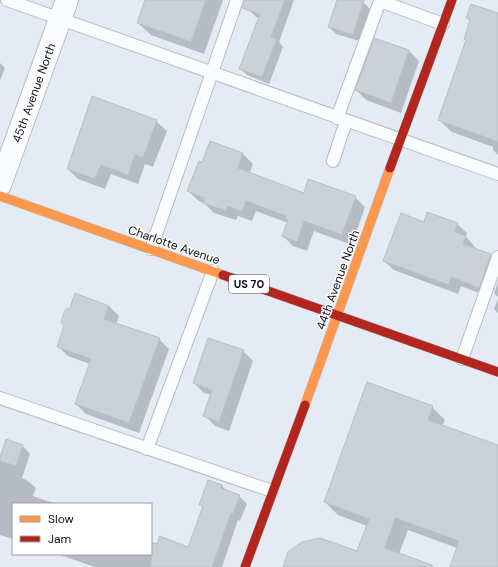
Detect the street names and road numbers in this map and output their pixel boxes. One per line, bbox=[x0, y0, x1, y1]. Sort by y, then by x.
street label: 45th Avenue North bbox=[9, 41, 59, 145]
street label: Charlotte Avenue bbox=[126, 222, 222, 268]
street label: 44th Avenue North bbox=[313, 228, 363, 332]
road number: US 70 bbox=[229, 275, 269, 293]

